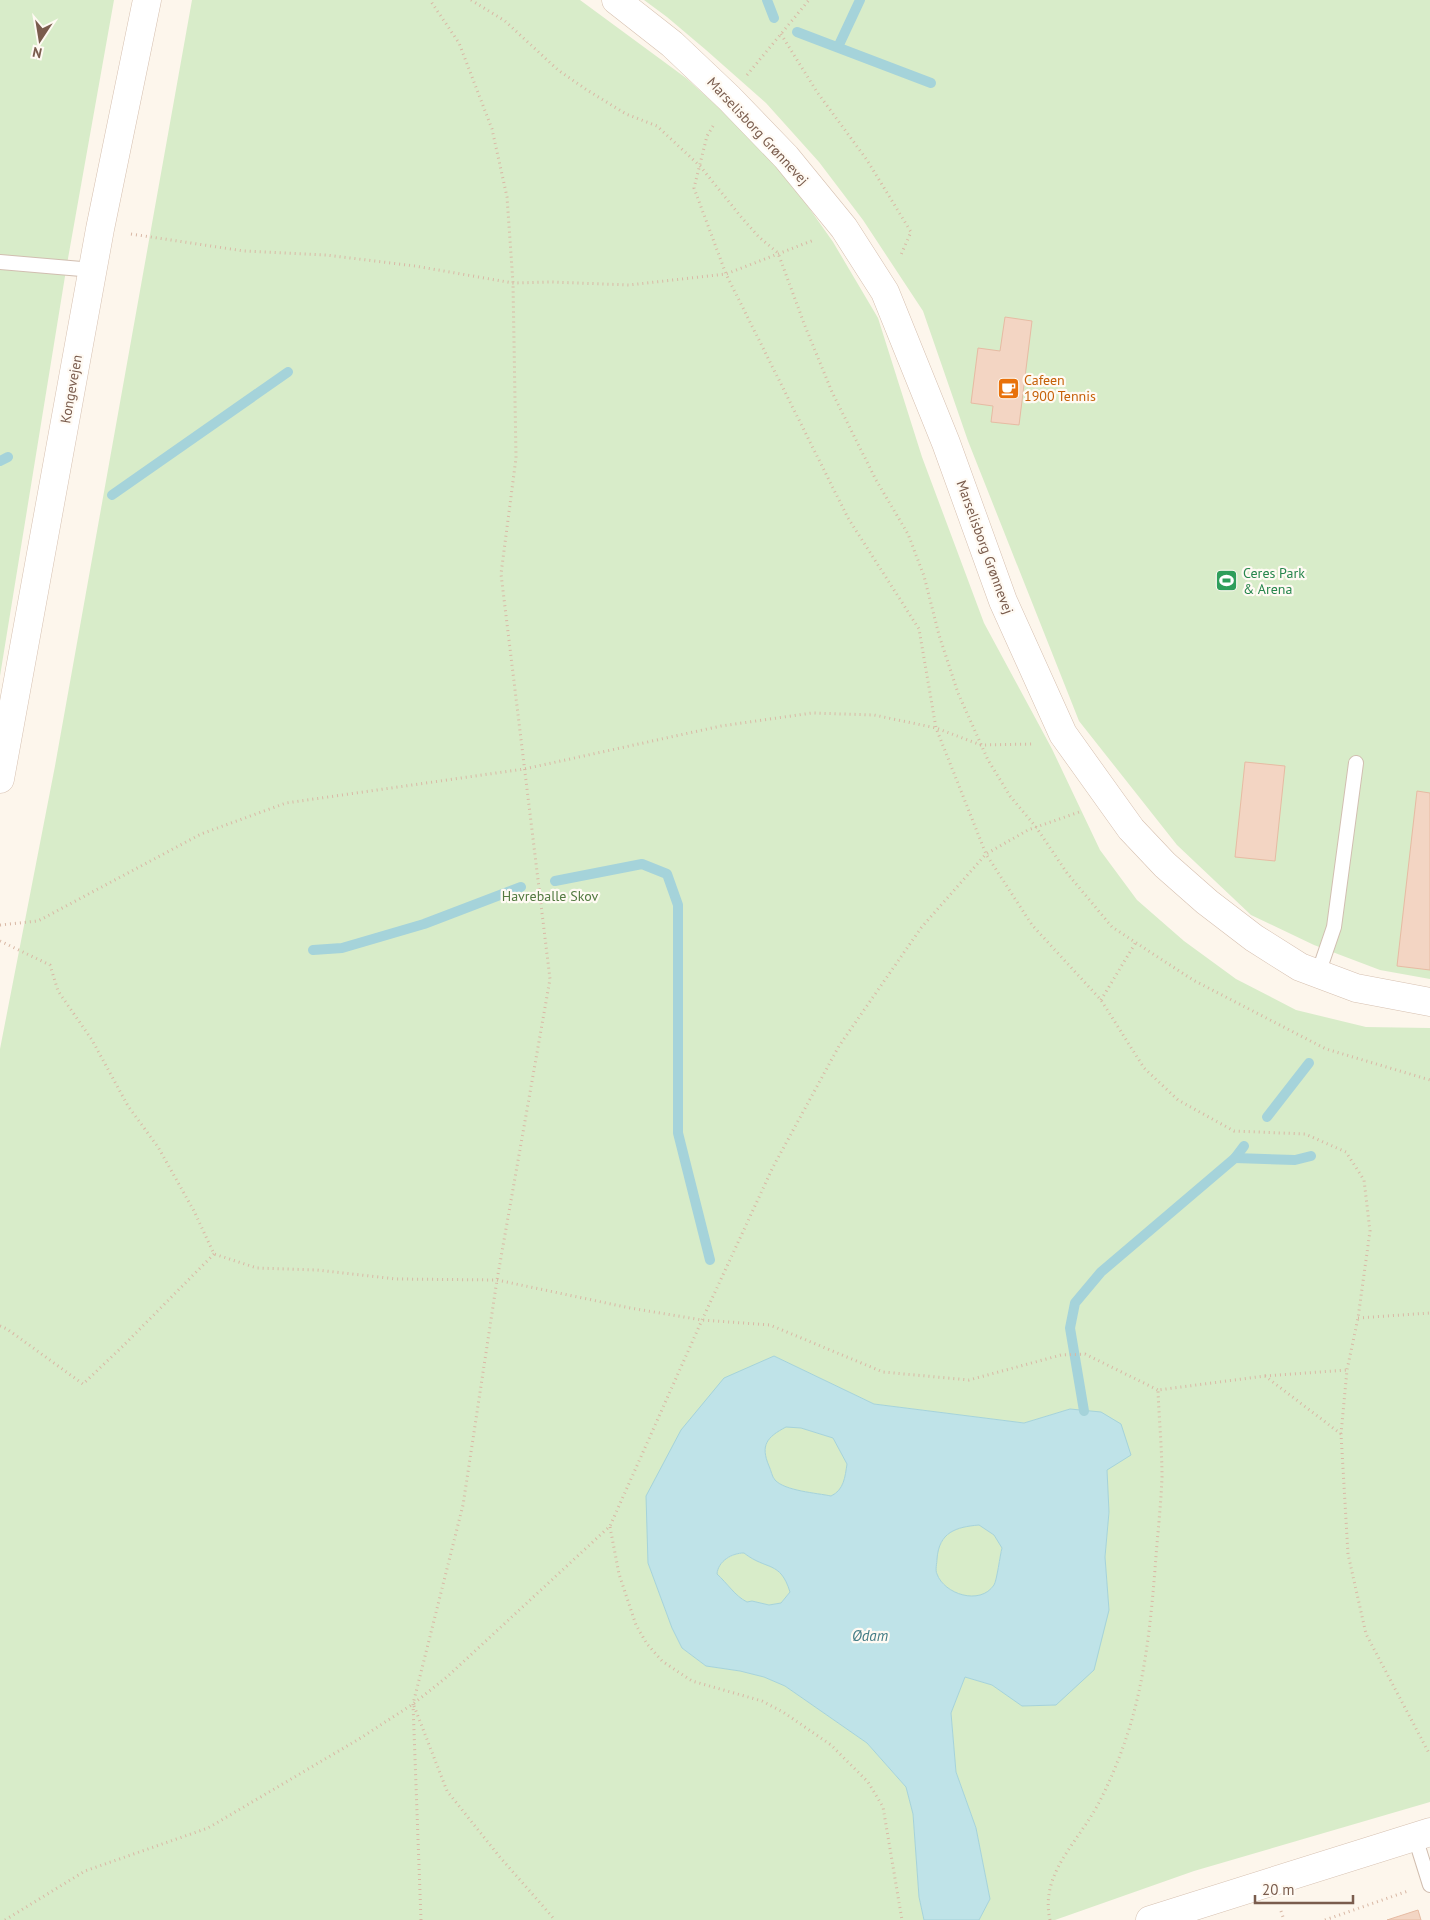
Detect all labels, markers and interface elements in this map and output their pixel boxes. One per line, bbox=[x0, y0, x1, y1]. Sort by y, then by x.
north arrow bbox=[15, 15, 65, 65]
text: N bbox=[31, 43, 44, 62]
street label: Marselisborg Grønnevej bbox=[703, 73, 813, 189]
street label: Kongevejen bbox=[56, 353, 86, 425]
place label: Cafeen 1900 Tennis bbox=[1024, 371, 1096, 405]
cafe icon: Cafeen 1900 Tennis bbox=[996, 376, 1020, 400]
street label: Marselisborg Grønnevej bbox=[952, 478, 1018, 616]
place label: Ceres Park & Arena bbox=[1243, 564, 1305, 598]
sports icon: Ceres Park & Arena bbox=[1215, 569, 1239, 593]
park label: Havreballe Skov bbox=[502, 887, 599, 905]
water label: Ødam bbox=[852, 1626, 888, 1645]
scale bar bbox=[1255, 1872, 1352, 1904]
text: 20 m bbox=[1262, 1880, 1295, 1899]

